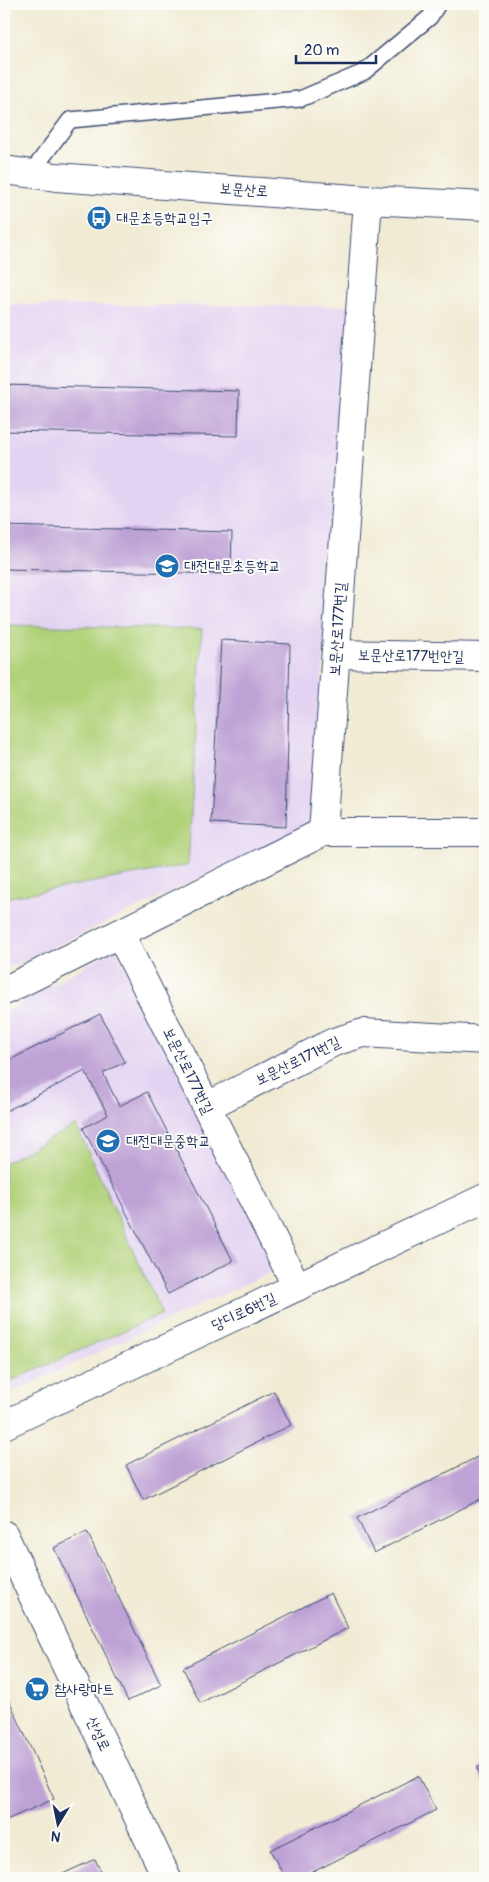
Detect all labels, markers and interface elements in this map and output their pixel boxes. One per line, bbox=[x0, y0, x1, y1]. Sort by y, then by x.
scale bar bbox=[296, 32, 376, 64]
text: 20 m bbox=[304, 41, 339, 60]
street label: 보문산로 bbox=[219, 179, 269, 201]
bus stop icon: 대문초등학교입구 bbox=[86, 205, 112, 231]
place label: 대문초등학교입구 bbox=[116, 209, 213, 228]
school or university icon: 대전대문초등학교 bbox=[154, 553, 180, 579]
place label: 대전대문초등학교 bbox=[184, 557, 281, 576]
street label: 보문산로177번길 bbox=[325, 581, 351, 677]
street label: 보문산로177번안길 bbox=[358, 646, 464, 666]
street label: 보문산로177번길 bbox=[159, 1025, 217, 1117]
street label: 보문산로171번길 bbox=[252, 1032, 344, 1090]
school or university icon: 대전대문중학교 bbox=[95, 1128, 121, 1154]
place label: 대전대문중학교 bbox=[126, 1132, 211, 1151]
street label: 당디로6번길 bbox=[209, 1289, 279, 1335]
supermarket icon: 참사랑마트 bbox=[24, 1676, 50, 1702]
place label: 참사랑마트 bbox=[54, 1680, 114, 1699]
street label: 산성로 bbox=[82, 1714, 114, 1754]
north arrow bbox=[32, 1800, 82, 1850]
text: N bbox=[50, 1827, 62, 1846]

